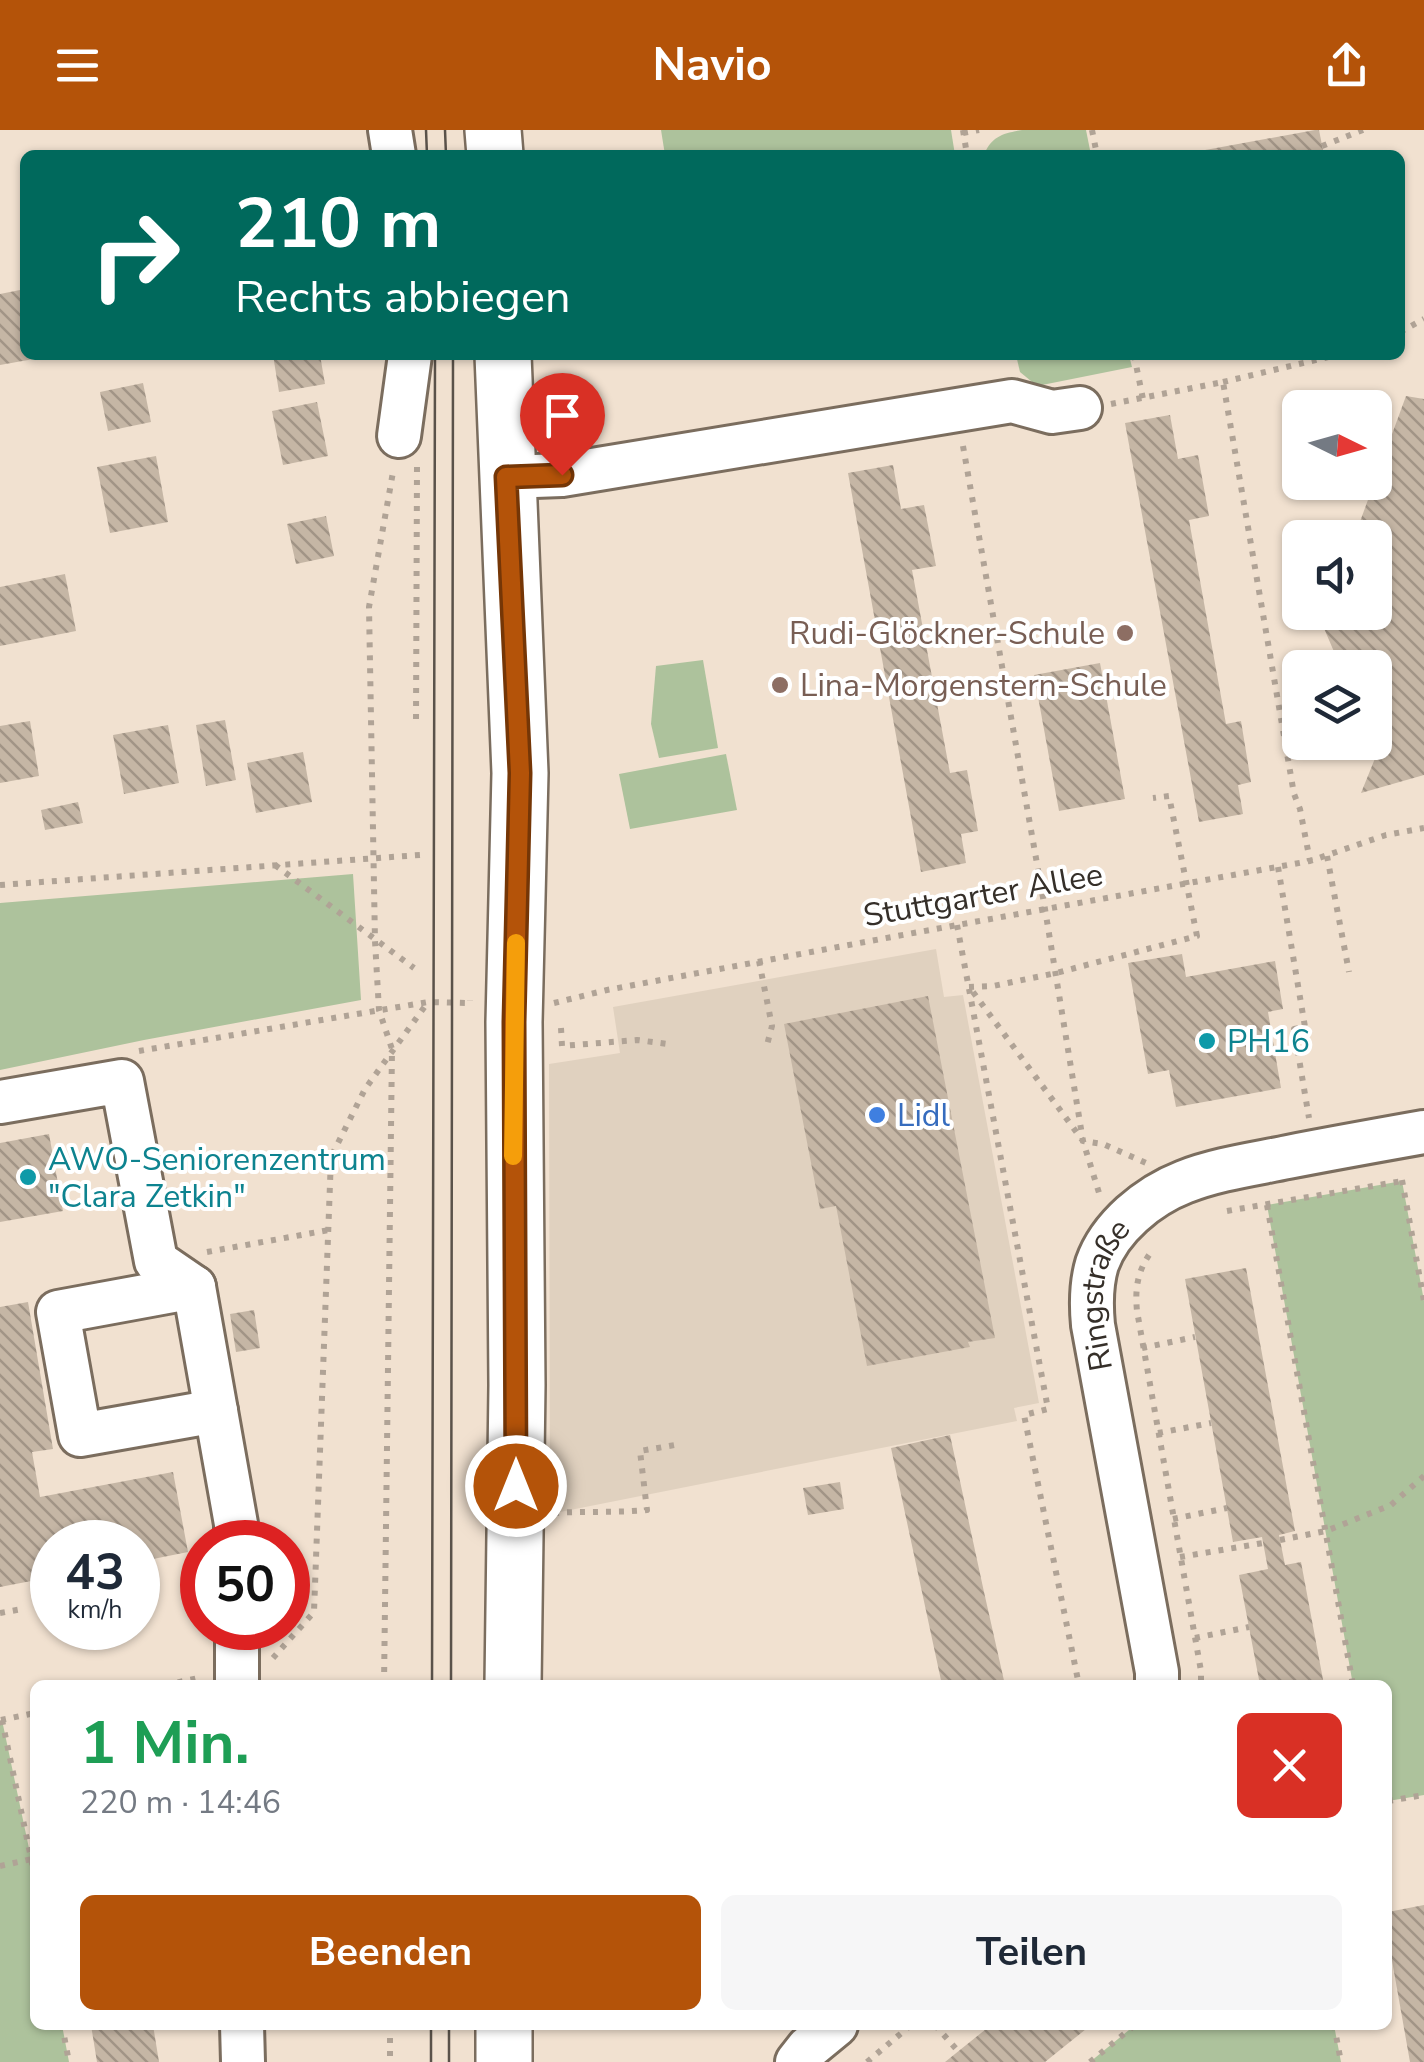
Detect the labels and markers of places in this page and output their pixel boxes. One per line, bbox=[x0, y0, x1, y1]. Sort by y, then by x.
pin bbox=[520, 373, 605, 476]
place label: Rudi-Glöckner-Schule bbox=[789, 612, 1105, 655]
marker: Rudi-Glöckner-Schule bbox=[1114, 622, 1136, 644]
place label: Lina-Morgenstern-Schule bbox=[800, 664, 1167, 707]
marker: Lina-Morgenstern-Schule bbox=[769, 674, 791, 696]
place label: PH16 bbox=[1227, 1020, 1310, 1063]
marker: PH16 bbox=[1196, 1030, 1218, 1052]
place label: Lidl bbox=[897, 1094, 950, 1137]
marker: Lidl bbox=[866, 1104, 888, 1126]
place label: AWO-Seniorenzentrum "Clara Zetkin" bbox=[48, 1138, 386, 1218]
marker: AWO-Seniorenzentrum "Clara Zetkin" bbox=[17, 1166, 39, 1188]

